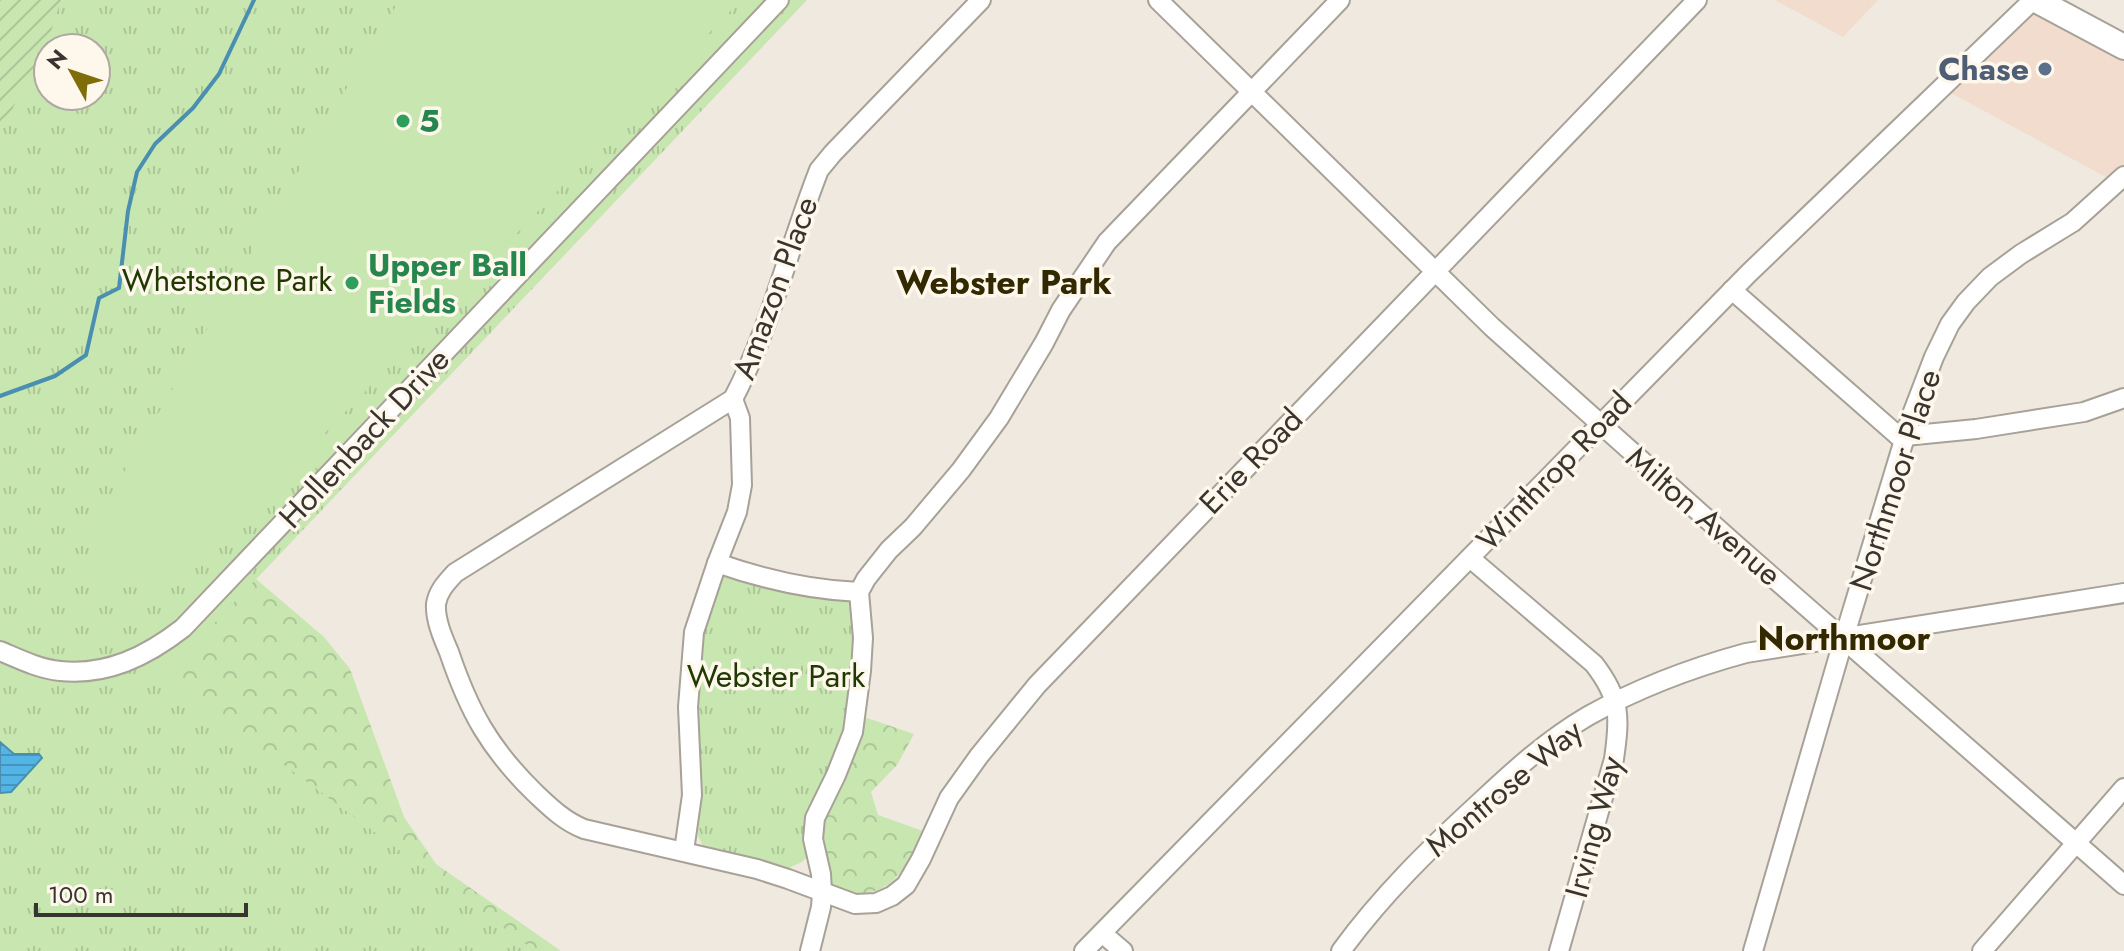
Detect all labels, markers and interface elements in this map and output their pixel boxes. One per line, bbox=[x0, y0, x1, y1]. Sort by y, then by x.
north arrow bbox=[32, 32, 112, 112]
text: N bbox=[39, 42, 75, 76]
place label: Chase bbox=[1938, 46, 2029, 92]
marker: Chase bbox=[2036, 60, 2054, 78]
place label: 5 bbox=[419, 98, 440, 144]
marker: 5 bbox=[394, 112, 412, 130]
street label: Amazon Place bbox=[721, 190, 829, 386]
place label: Upper Ball Fields bbox=[368, 242, 527, 325]
park label: Whetstone Park bbox=[122, 257, 333, 303]
district label: Webster Park bbox=[896, 258, 1112, 307]
marker: Upper Ball Fields bbox=[343, 274, 361, 292]
street label: Hollenback Drive bbox=[268, 337, 460, 539]
street label: Northmoor Place bbox=[1838, 363, 1952, 597]
street label: Winthrop Road bbox=[1466, 381, 1642, 561]
street label: Erie Road bbox=[1189, 398, 1313, 524]
street label: Milton Avenue bbox=[1616, 435, 1792, 597]
district label: Northmoor bbox=[1757, 614, 1931, 663]
park label: Webster Park bbox=[687, 653, 866, 699]
street label: Montrose Way bbox=[1415, 708, 1593, 868]
street label: Irving Way bbox=[1553, 750, 1635, 903]
scale bar bbox=[36, 867, 246, 917]
text: 100 m bbox=[48, 877, 114, 912]

